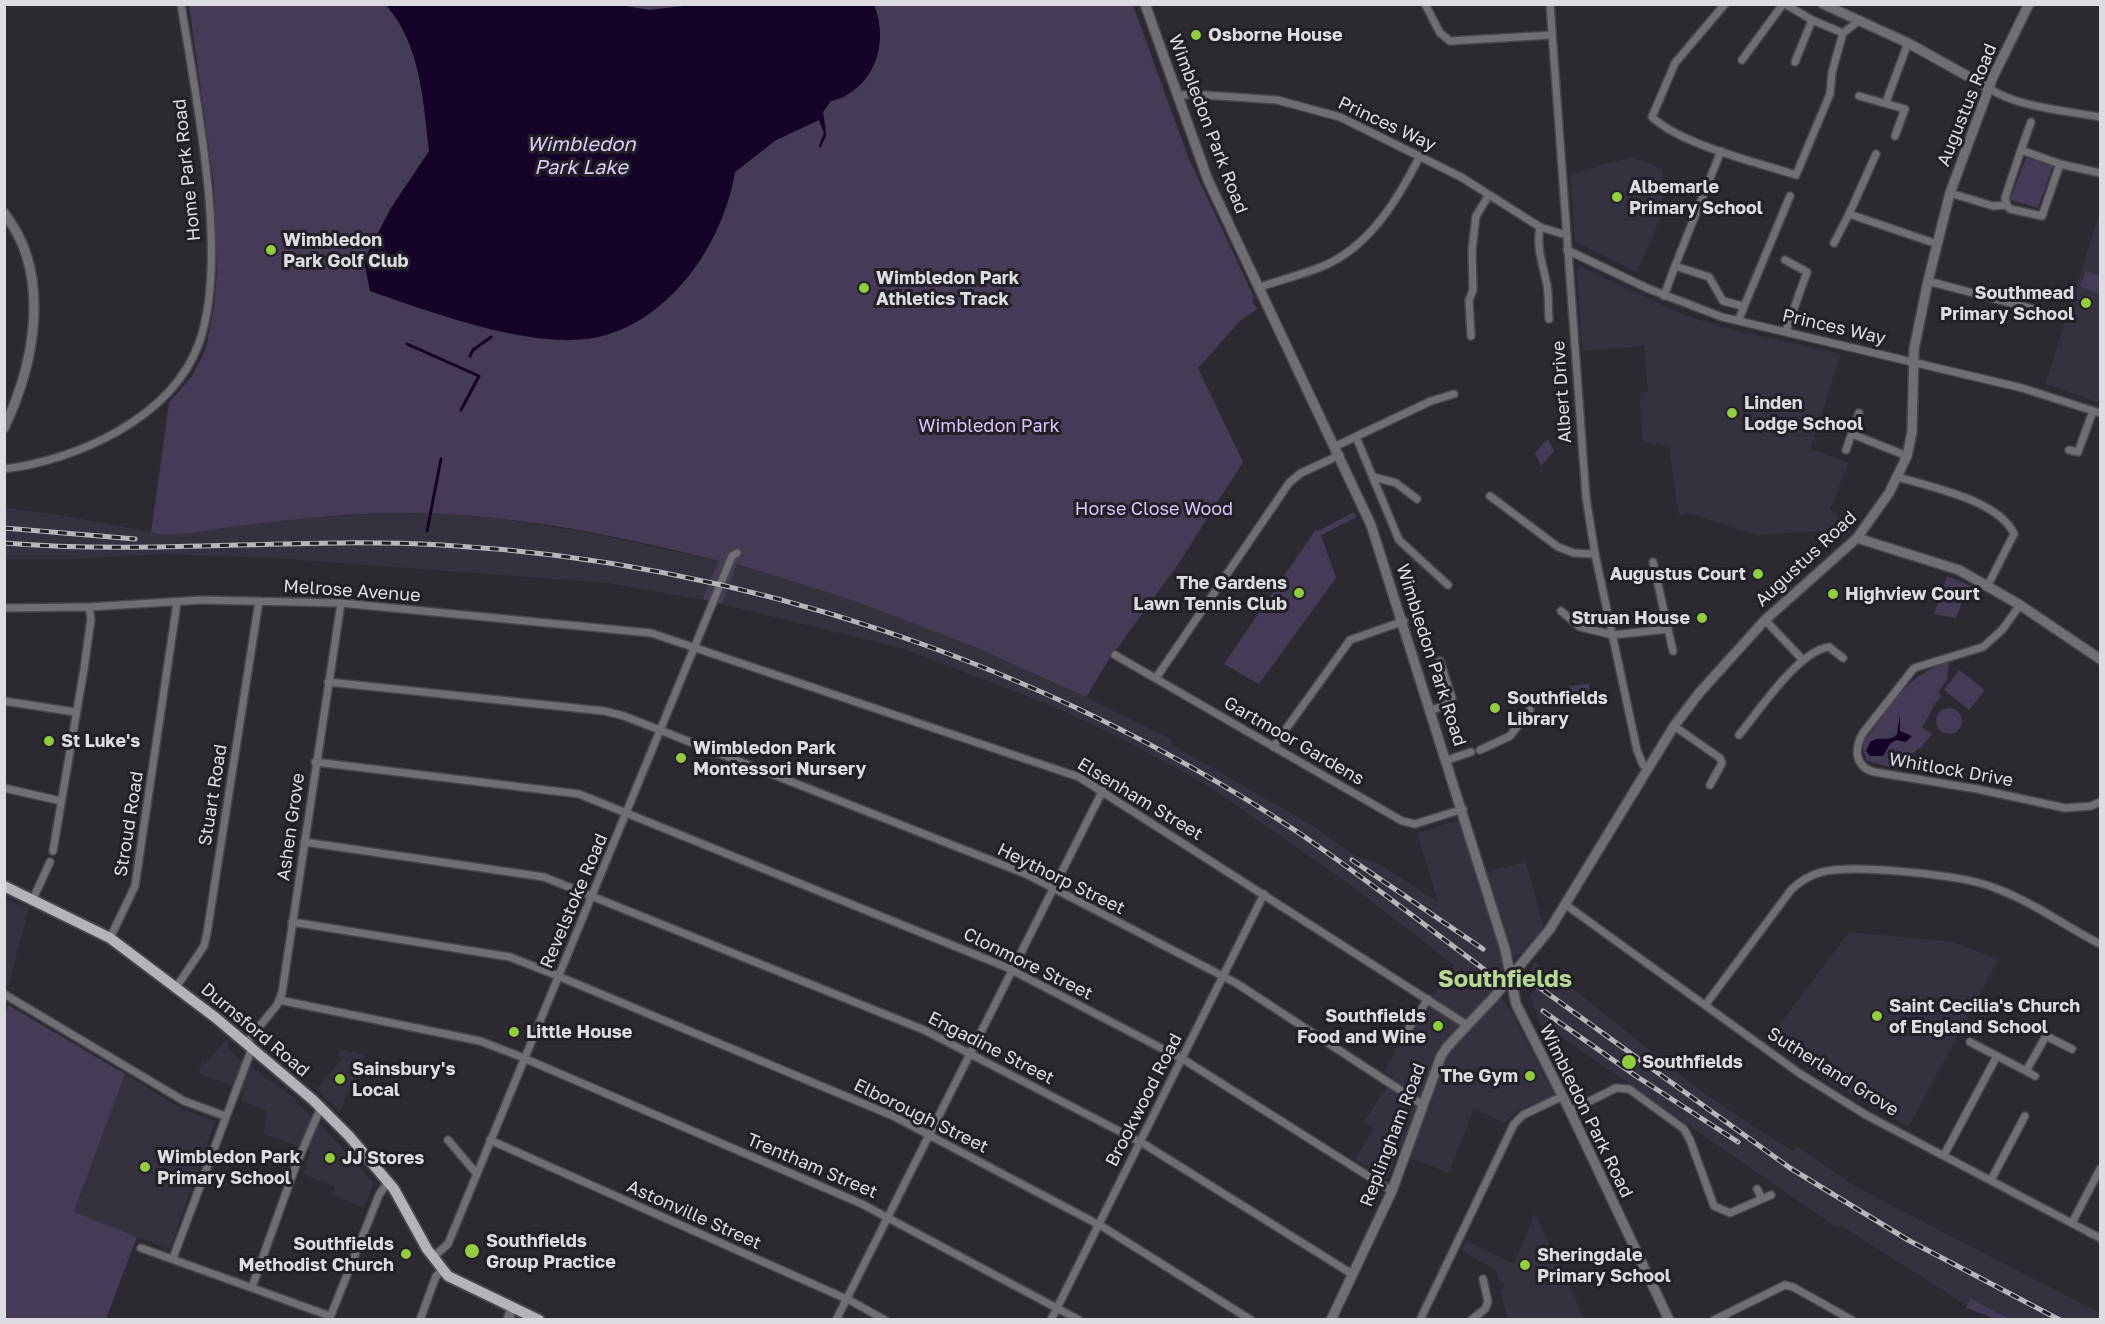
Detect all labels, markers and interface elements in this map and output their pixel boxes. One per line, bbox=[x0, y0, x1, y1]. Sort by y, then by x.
place label: Osborne House bbox=[1208, 24, 1343, 46]
marker: Osborne House bbox=[1189, 28, 1203, 42]
street label: Wimbledon Park Road bbox=[1164, 31, 1252, 217]
street label: Augustus Road bbox=[1933, 41, 2001, 169]
street label: Princes Way bbox=[1335, 92, 1439, 156]
street label: Home Park Road bbox=[169, 98, 205, 242]
water label: Wimbledon Park Lake bbox=[527, 133, 635, 180]
place label: Albemarle Primary School bbox=[1629, 176, 1763, 219]
marker: Albemarle Primary School bbox=[1610, 190, 1624, 204]
place label: Wimbledon Park Golf Club bbox=[283, 229, 409, 272]
marker: Wimbledon Park Golf Club bbox=[264, 243, 278, 257]
place label: Wimbledon Park Athletics Track bbox=[876, 267, 1019, 310]
marker: Wimbledon Park Athletics Track bbox=[857, 281, 871, 295]
place label: Southmead Primary School bbox=[1940, 282, 2074, 324]
marker: Southmead Primary School bbox=[2079, 296, 2093, 310]
street label: Princes Way bbox=[1780, 305, 1888, 349]
street label: Albert Drive bbox=[1548, 340, 1576, 444]
place label: Linden Lodge School bbox=[1744, 392, 1863, 434]
marker: Linden Lodge School bbox=[1725, 406, 1739, 420]
park label: Wimbledon Park bbox=[918, 415, 1060, 437]
park label: Horse Close Wood bbox=[1075, 498, 1233, 520]
street label: Augustus Road bbox=[1751, 507, 1861, 611]
street label: Wimbledon Park Road bbox=[1391, 561, 1471, 749]
place label: Augustus Court bbox=[1610, 563, 1746, 585]
marker: Augustus Court bbox=[1751, 567, 1765, 581]
place label: The Gardens Lawn Tennis Club bbox=[1133, 572, 1287, 614]
street label: Melrose Avenue bbox=[283, 575, 421, 607]
place label: Highview Court bbox=[1845, 583, 1980, 605]
marker: The Gardens Lawn Tennis Club bbox=[1292, 586, 1306, 600]
marker: Highview Court bbox=[1826, 587, 1840, 601]
place label: Struan House bbox=[1571, 607, 1690, 629]
marker: Struan House bbox=[1695, 611, 1709, 625]
place label: Southfields Library bbox=[1507, 687, 1608, 730]
street label: Gartmoor Gardens bbox=[1220, 692, 1368, 790]
marker: Southfields Library bbox=[1488, 701, 1502, 715]
place label: St Luke's bbox=[61, 730, 140, 752]
marker: St Luke's bbox=[42, 734, 56, 748]
place label: Wimbledon Park Montessori Nursery bbox=[693, 737, 866, 780]
street label: Stuart Road bbox=[194, 743, 232, 847]
street label: Whitlock Drive bbox=[1887, 748, 2015, 792]
marker: Wimbledon Park Montessori Nursery bbox=[674, 751, 688, 765]
street label: Elsenham Street bbox=[1073, 753, 1207, 845]
street label: Stroud Road bbox=[110, 770, 148, 878]
street label: Ashen Grove bbox=[273, 772, 309, 882]
street label: Revelstoke Road bbox=[536, 830, 612, 972]
street label: Heythorp Street bbox=[994, 839, 1128, 919]
street label: Clonmore Street bbox=[960, 923, 1096, 1005]
district label: Southfields bbox=[1438, 965, 1572, 993]
street label: Durnsford Road bbox=[196, 978, 314, 1082]
place label: Saint Cecilia's Church of England School bbox=[1889, 995, 2080, 1038]
place label: Southfields Food and Wine bbox=[1297, 1005, 1426, 1048]
street label: Engadine Street bbox=[924, 1007, 1058, 1089]
marker: Saint Cecilia's Church of England School bbox=[1870, 1009, 1884, 1023]
marker: Southfields Food and Wine bbox=[1431, 1019, 1445, 1033]
place label: Little House bbox=[526, 1021, 632, 1043]
street label: Wimbledon Park Road bbox=[1535, 1021, 1637, 1201]
street label: Sutherland Grove bbox=[1763, 1023, 1903, 1121]
marker: Little House bbox=[507, 1025, 521, 1039]
street label: Brookwood Road bbox=[1101, 1030, 1187, 1170]
place label: Southfields bbox=[1642, 1051, 1743, 1073]
marker: Southfields bbox=[1620, 1053, 1638, 1071]
place label: Sainsbury's Local bbox=[352, 1058, 455, 1100]
street label: Replingham Road bbox=[1356, 1060, 1430, 1210]
place label: The Gym bbox=[1441, 1065, 1518, 1087]
marker: The Gym bbox=[1523, 1069, 1537, 1083]
marker: Sainsbury's Local bbox=[333, 1072, 347, 1086]
street label: Elborough Street bbox=[850, 1074, 992, 1158]
street label: Trentham Street bbox=[743, 1129, 881, 1203]
place label: Wimbledon Park Primary School bbox=[157, 1146, 300, 1188]
place label: JJ Stores bbox=[342, 1147, 424, 1169]
marker: JJ Stores bbox=[323, 1151, 337, 1165]
marker: Wimbledon Park Primary School bbox=[138, 1160, 152, 1174]
street label: Astonville Street bbox=[624, 1176, 764, 1254]
place label: Southfields Group Practice bbox=[486, 1230, 616, 1272]
place label: Southfields Methodist Church bbox=[238, 1233, 394, 1276]
marker: Southfields Group Practice bbox=[463, 1242, 481, 1260]
place label: Sheringdale Primary School bbox=[1537, 1244, 1671, 1286]
marker: Southfields Methodist Church bbox=[399, 1247, 413, 1261]
marker: Sheringdale Primary School bbox=[1518, 1258, 1532, 1272]

